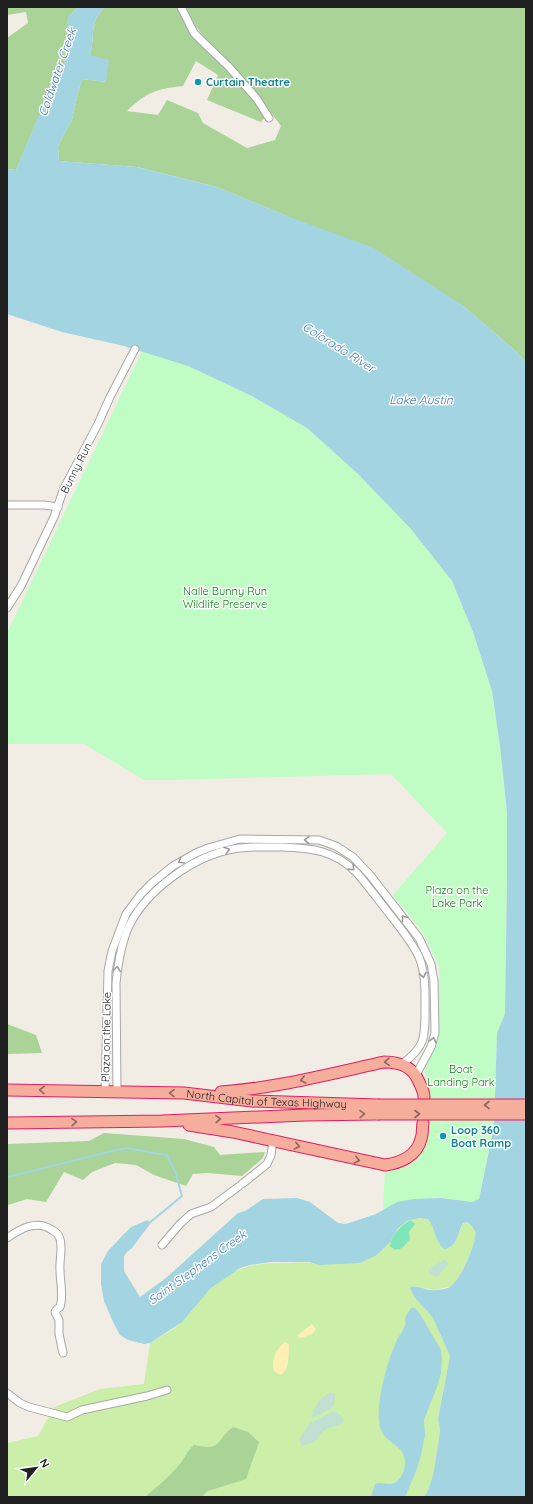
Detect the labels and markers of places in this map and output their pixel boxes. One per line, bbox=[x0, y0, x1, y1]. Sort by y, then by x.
place label: Curtain Theatre bbox=[206, 75, 291, 89]
marker: Curtain Theatre bbox=[193, 77, 203, 87]
place label: Loop 360 Boat Ramp bbox=[451, 1123, 511, 1150]
marker: Loop 360 Boat Ramp bbox=[438, 1131, 448, 1141]

